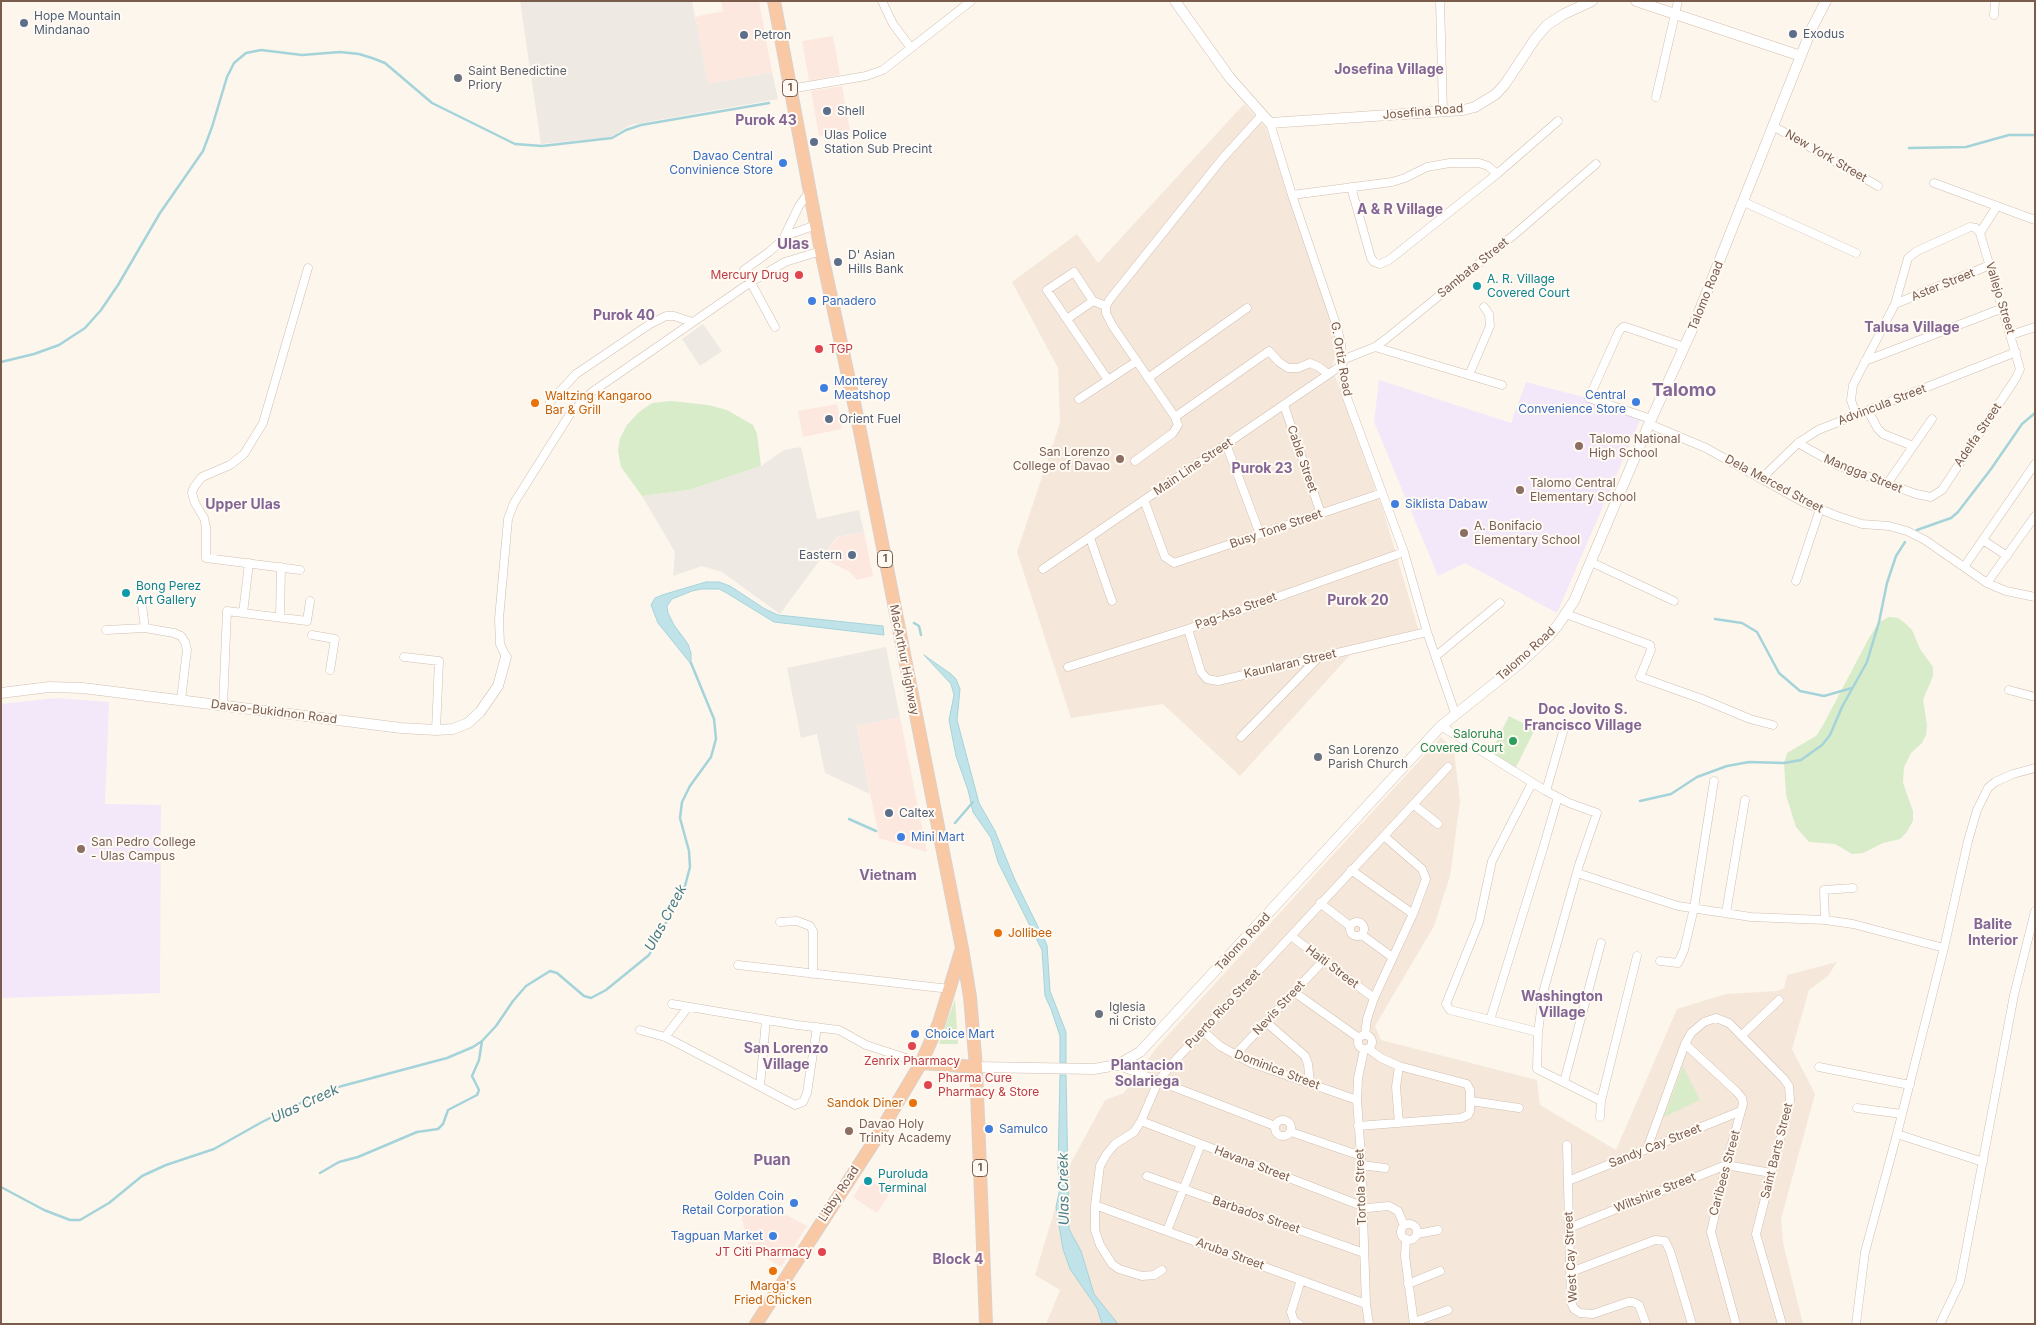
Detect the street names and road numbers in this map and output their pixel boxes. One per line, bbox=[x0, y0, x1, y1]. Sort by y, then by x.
road number: 1 bbox=[782, 80, 798, 96]
street label: Josefina Road bbox=[1382, 101, 1464, 123]
street label: New York Street bbox=[1783, 127, 1869, 185]
street label: Sambata Street bbox=[1435, 235, 1511, 301]
street label: Talomo Road bbox=[1686, 259, 1726, 333]
street label: Vallejo Street bbox=[1982, 260, 2018, 336]
street label: Aster Street bbox=[1909, 266, 1977, 304]
street label: G. Ortiz Road bbox=[1327, 321, 1355, 397]
street label: Advincula Street bbox=[1836, 382, 1928, 428]
street label: Adelfa Street bbox=[1951, 400, 2005, 470]
street label: Cable Street bbox=[1284, 424, 1320, 494]
street label: Main Line Street bbox=[1151, 435, 1235, 499]
street label: Dela Merced Street bbox=[1722, 452, 1826, 516]
street label: Mangga Street bbox=[1822, 452, 1904, 496]
street label: Busy Tone Street bbox=[1228, 506, 1324, 552]
road number: 1 bbox=[878, 550, 892, 568]
street label: Pag-Asa Street bbox=[1193, 590, 1279, 632]
street label: MacArthur Highway bbox=[886, 603, 922, 717]
street label: Talomo Road bbox=[1494, 624, 1558, 684]
street label: Kaunlaran Street bbox=[1242, 646, 1338, 682]
street label: Davao-Bukidnon Road bbox=[210, 697, 338, 727]
street label: Talomo Road bbox=[1213, 910, 1273, 974]
street label: Haiti Street bbox=[1303, 942, 1361, 992]
street label: Puerto Rico Street bbox=[1183, 967, 1263, 1051]
street label: Nevis Street bbox=[1250, 978, 1308, 1038]
street label: Dominica Street bbox=[1232, 1047, 1322, 1093]
street label: Saint Barts Street bbox=[1758, 1102, 1796, 1200]
street label: Sandy Cay Street bbox=[1607, 1121, 1703, 1171]
street label: Caribees Street bbox=[1707, 1129, 1743, 1217]
street label: Havana Street bbox=[1212, 1143, 1292, 1185]
street label: Tortola Street bbox=[1352, 1148, 1370, 1226]
road number: 1 bbox=[972, 1160, 988, 1176]
street label: Libby Road bbox=[816, 1164, 862, 1224]
street label: Wiltshire Street bbox=[1612, 1170, 1698, 1216]
street label: Barbados Street bbox=[1210, 1193, 1302, 1237]
street label: West Cay Street bbox=[1561, 1211, 1581, 1303]
street label: Aruba Street bbox=[1194, 1235, 1266, 1273]

